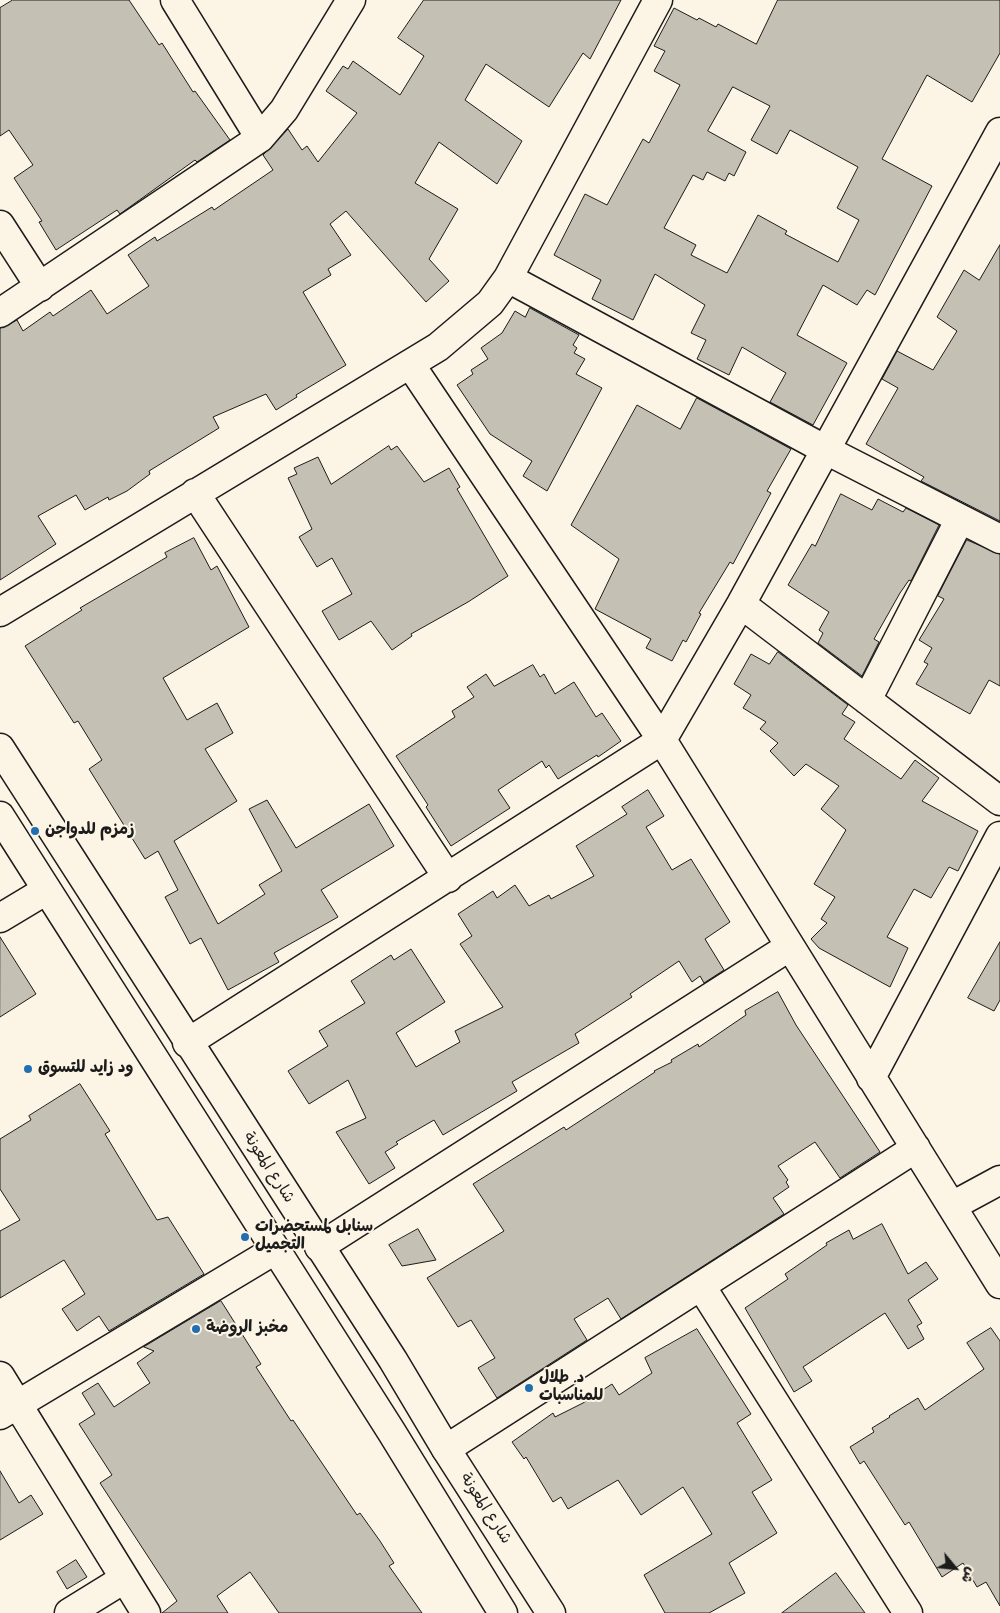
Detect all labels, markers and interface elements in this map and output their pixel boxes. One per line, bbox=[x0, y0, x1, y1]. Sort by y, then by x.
place label: زمزم للدواجن bbox=[45, 821, 134, 841]
marker: زمزم للدواجن bbox=[29, 825, 41, 837]
place label: ود زايد للتسوق bbox=[38, 1059, 133, 1079]
marker: ود زايد للتسوق bbox=[22, 1063, 34, 1075]
street label: شارع المعونة bbox=[238, 1129, 298, 1207]
place label: سنابل لمستحضرات التجميل bbox=[255, 1218, 373, 1256]
marker: سنابل لمستحضرات التجميل bbox=[239, 1231, 251, 1243]
place label: مخبز الروضة bbox=[206, 1319, 288, 1339]
marker: مخبز الروضة bbox=[190, 1323, 202, 1335]
place label: د. طلال للمناسبات bbox=[539, 1369, 603, 1407]
marker: د. طلال للمناسبات bbox=[523, 1382, 535, 1394]
street label: شارع المعونة bbox=[455, 1470, 515, 1548]
north arrow bbox=[930, 1543, 980, 1593]
text: ش bbox=[957, 1564, 980, 1586]

